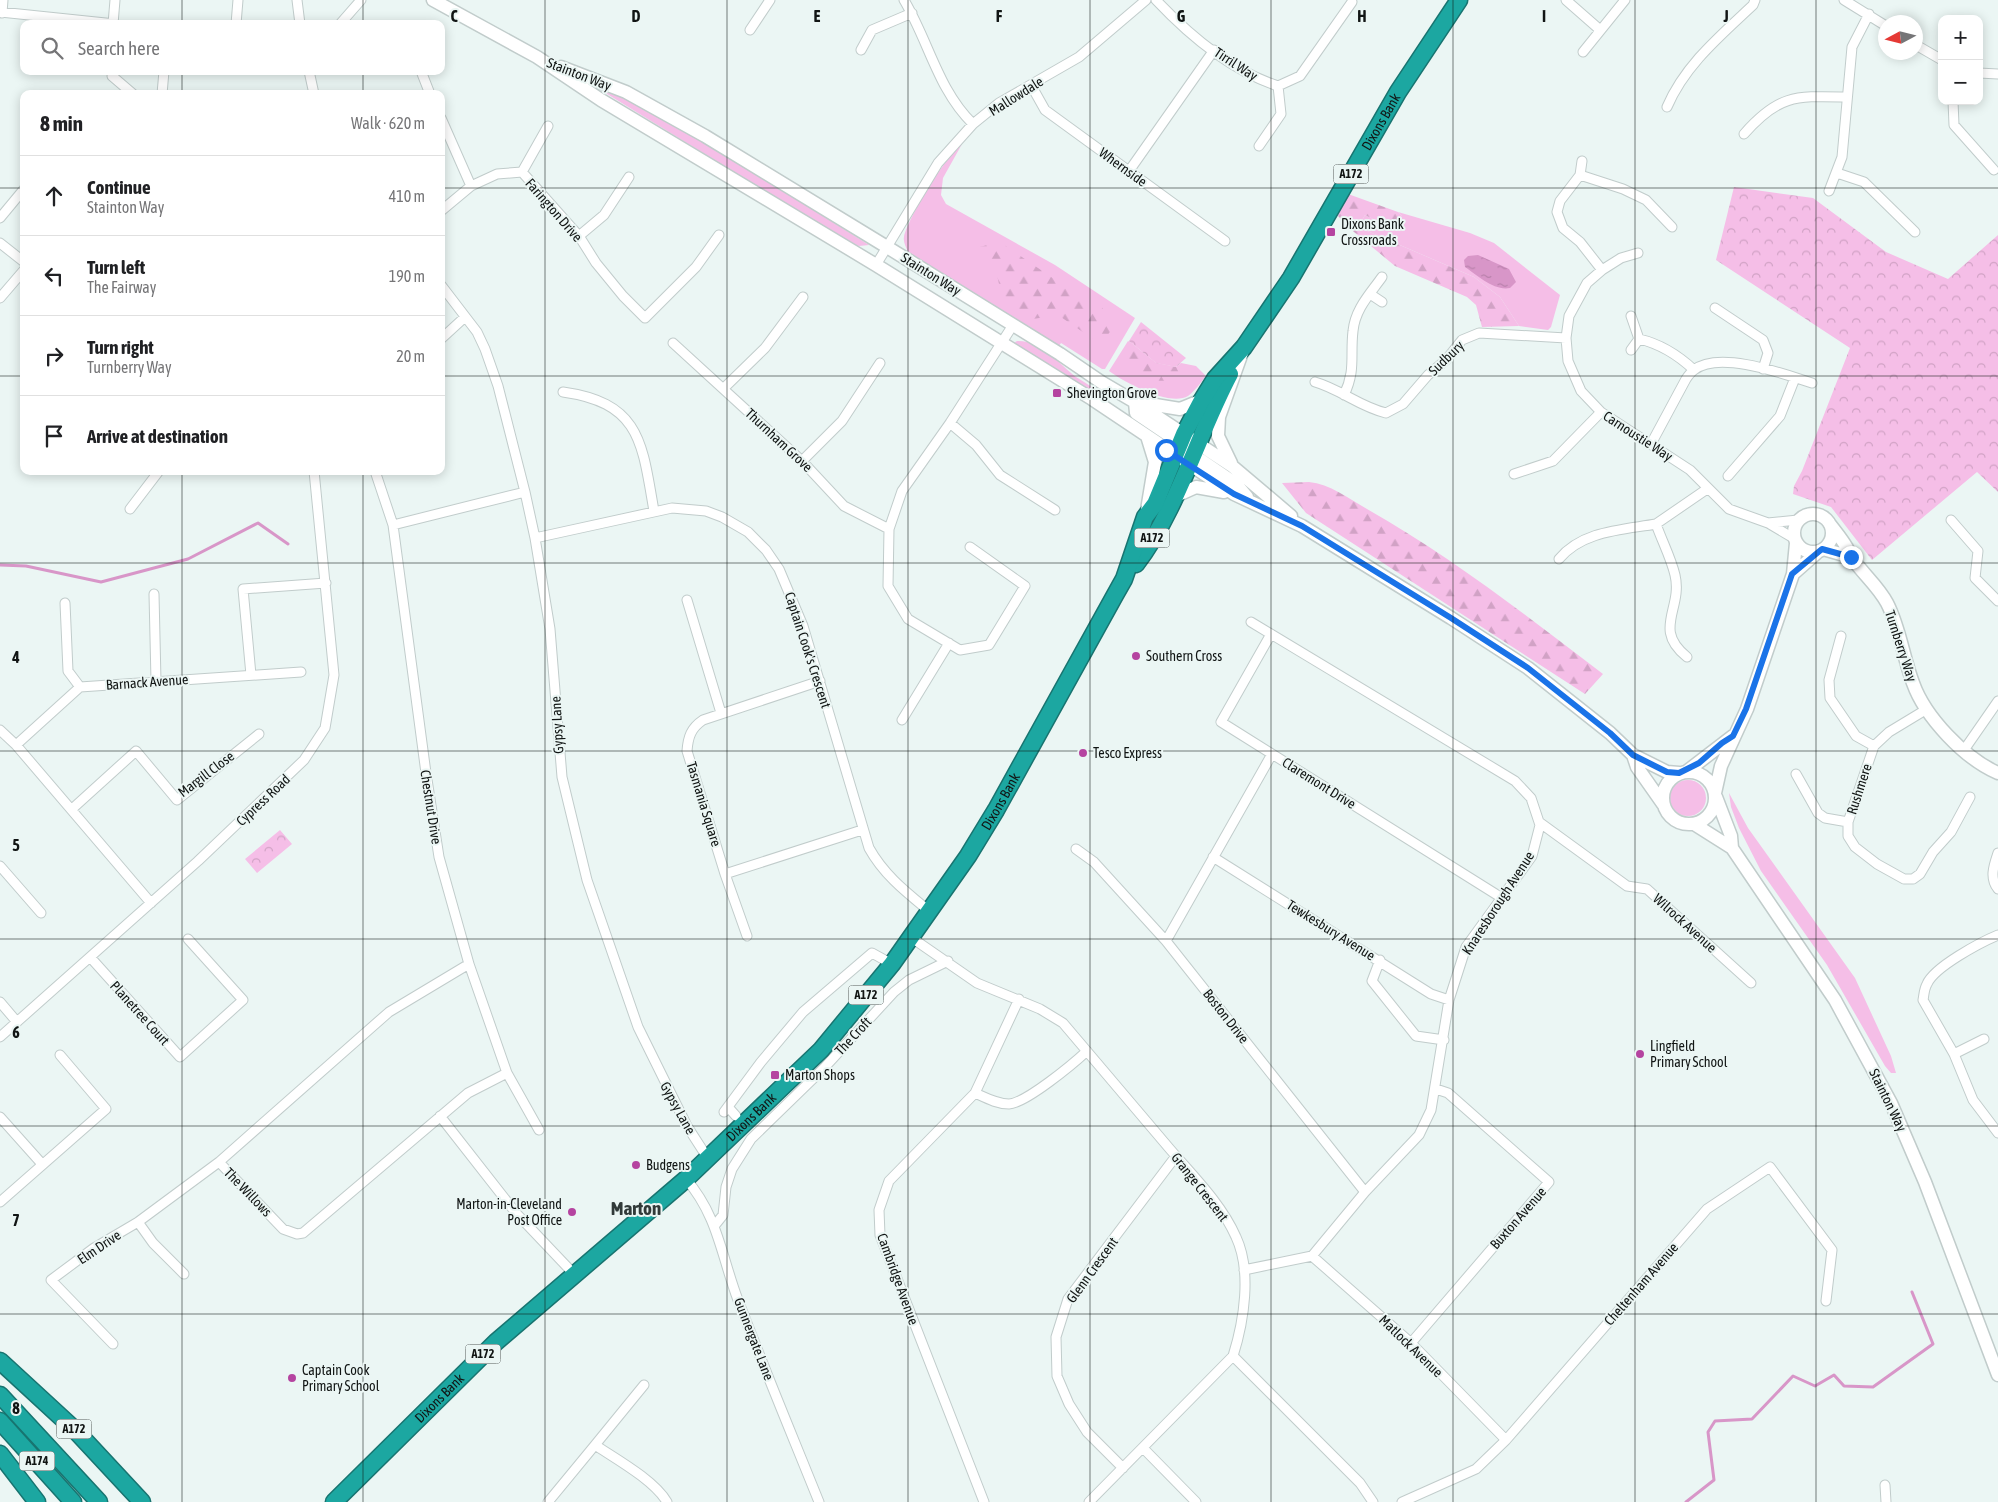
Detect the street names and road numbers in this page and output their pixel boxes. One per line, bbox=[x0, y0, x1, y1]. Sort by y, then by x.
street label: Tirril Way bbox=[1211, 44, 1261, 84]
street label: Stainton Way bbox=[545, 54, 614, 94]
street label: Mallowdale bbox=[986, 73, 1046, 119]
street label: Dixons Bank bbox=[1358, 90, 1404, 153]
street label: Whernside bbox=[1096, 144, 1150, 190]
road number: A172 bbox=[1334, 164, 1368, 183]
street label: Farington Drive bbox=[522, 175, 586, 245]
street label: Stainton Way bbox=[898, 249, 964, 299]
street label: Sudbury bbox=[1425, 337, 1467, 379]
street label: Thurnham Grove bbox=[742, 405, 816, 475]
street label: Carnoustie Way bbox=[1600, 408, 1676, 464]
road number: A172 bbox=[1134, 528, 1170, 548]
street label: Captain Cook's Crescent bbox=[782, 590, 834, 710]
street label: Turnberry Way bbox=[1882, 608, 1920, 684]
street label: Barnack Avenue bbox=[105, 671, 189, 693]
street label: Gypsy Lane bbox=[548, 696, 566, 754]
street label: Margill Close bbox=[175, 748, 237, 800]
street label: Claremont Drive bbox=[1279, 754, 1359, 812]
street label: Tasmania Square bbox=[683, 760, 725, 848]
street label: Rushmere bbox=[1843, 762, 1875, 816]
street label: Chestnut Drive bbox=[417, 769, 445, 845]
street label: Dixons Bank bbox=[978, 770, 1023, 833]
street label: Cypress Road bbox=[233, 771, 293, 829]
street label: Knaresborough Avenue bbox=[1459, 848, 1537, 958]
street label: Wilrock Avenue bbox=[1650, 890, 1720, 956]
street label: Tewkesbury Avenue bbox=[1284, 896, 1378, 964]
street label: Planetree Court bbox=[107, 978, 173, 1048]
road number: A172 bbox=[848, 986, 884, 1004]
street label: Boston Drive bbox=[1200, 986, 1252, 1046]
street label: The Croft bbox=[832, 1014, 874, 1058]
street label: Stainton Way bbox=[1866, 1066, 1910, 1134]
street label: Gypsy Lane bbox=[657, 1079, 699, 1137]
street label: Dixons Bank bbox=[723, 1089, 779, 1144]
street label: Grange Crescent bbox=[1168, 1150, 1232, 1224]
street label: The Willows bbox=[221, 1164, 275, 1220]
street label: Buxton Avenue bbox=[1487, 1184, 1549, 1252]
street label: Elm Drive bbox=[74, 1227, 124, 1267]
street label: Cambridge Avenue bbox=[874, 1231, 922, 1327]
street label: Glenn Crescent bbox=[1063, 1234, 1121, 1306]
street label: Cheltenham Avenue bbox=[1601, 1239, 1681, 1329]
street label: Gunnergate Lane bbox=[731, 1295, 777, 1383]
street label: Matlock Avenue bbox=[1376, 1312, 1446, 1380]
road number: A172 bbox=[466, 1345, 500, 1364]
street label: Dixons Bank bbox=[411, 1370, 467, 1426]
road number: A172 bbox=[56, 1420, 92, 1438]
road number: A174 bbox=[20, 1452, 54, 1470]

